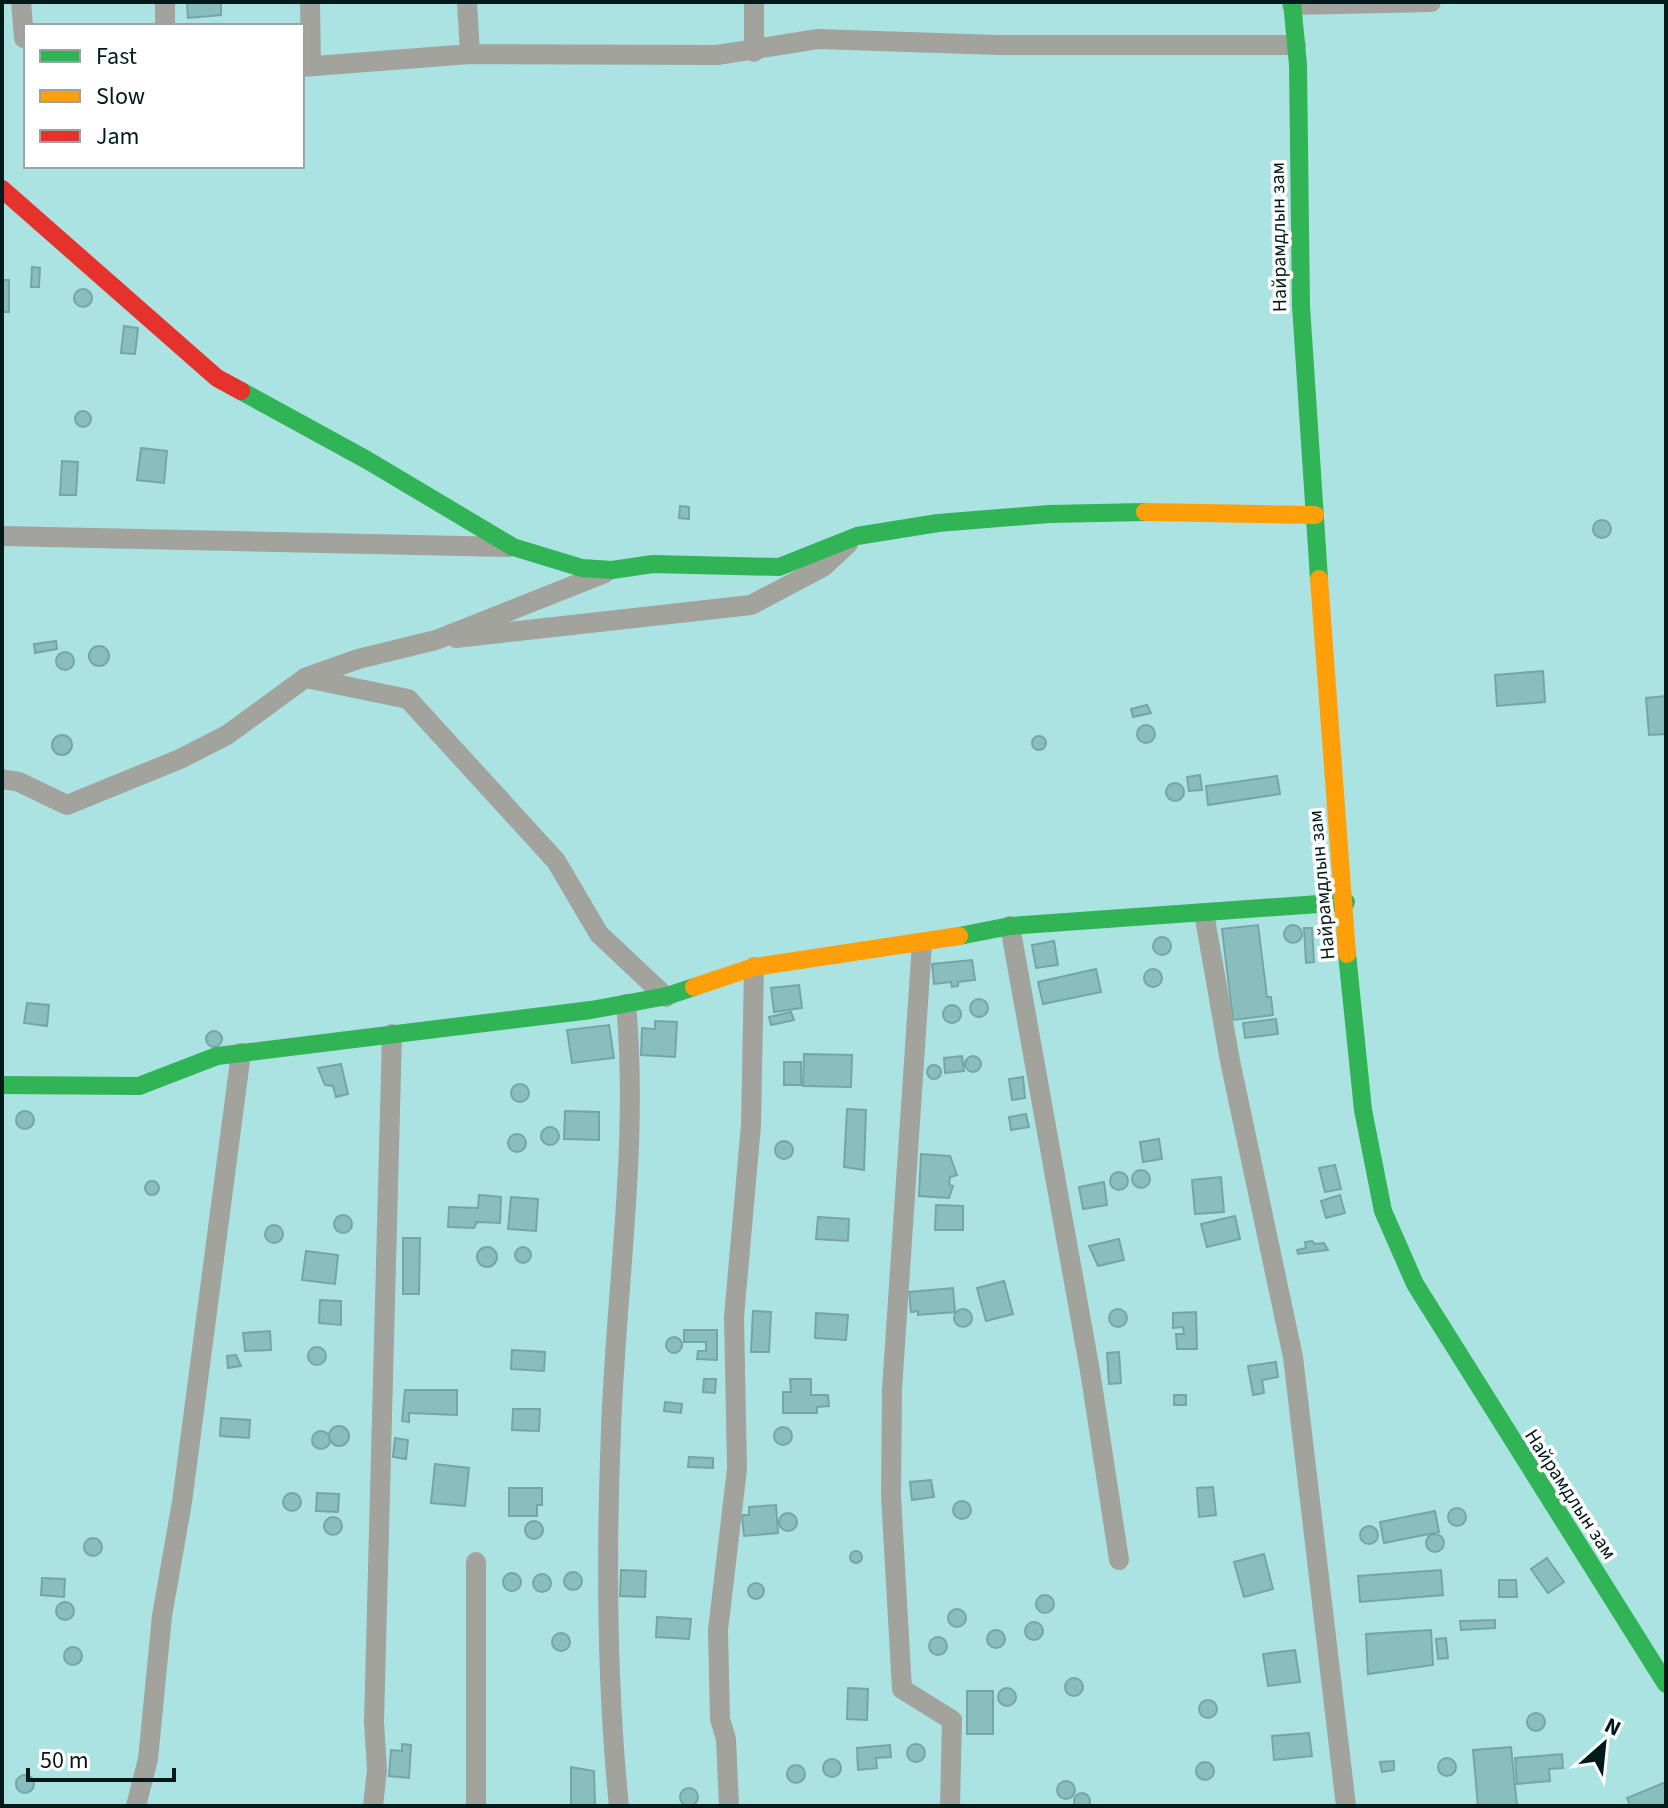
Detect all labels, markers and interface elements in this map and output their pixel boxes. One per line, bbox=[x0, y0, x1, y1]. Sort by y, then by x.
legend bbox=[24, 24, 304, 168]
text: Fast bbox=[96, 39, 137, 74]
text: Slow bbox=[96, 79, 145, 114]
text: Jam bbox=[96, 119, 140, 154]
street label: Найрамдлын зам bbox=[1264, 162, 1294, 312]
street label: Найрамдлын зам bbox=[1302, 809, 1342, 961]
street label: Найрамдлын зам bbox=[1518, 1424, 1623, 1565]
north arrow bbox=[1564, 1704, 1644, 1784]
text: N bbox=[1599, 1709, 1626, 1745]
scale bar bbox=[28, 1732, 174, 1782]
text: 50 m bbox=[40, 1743, 89, 1778]

